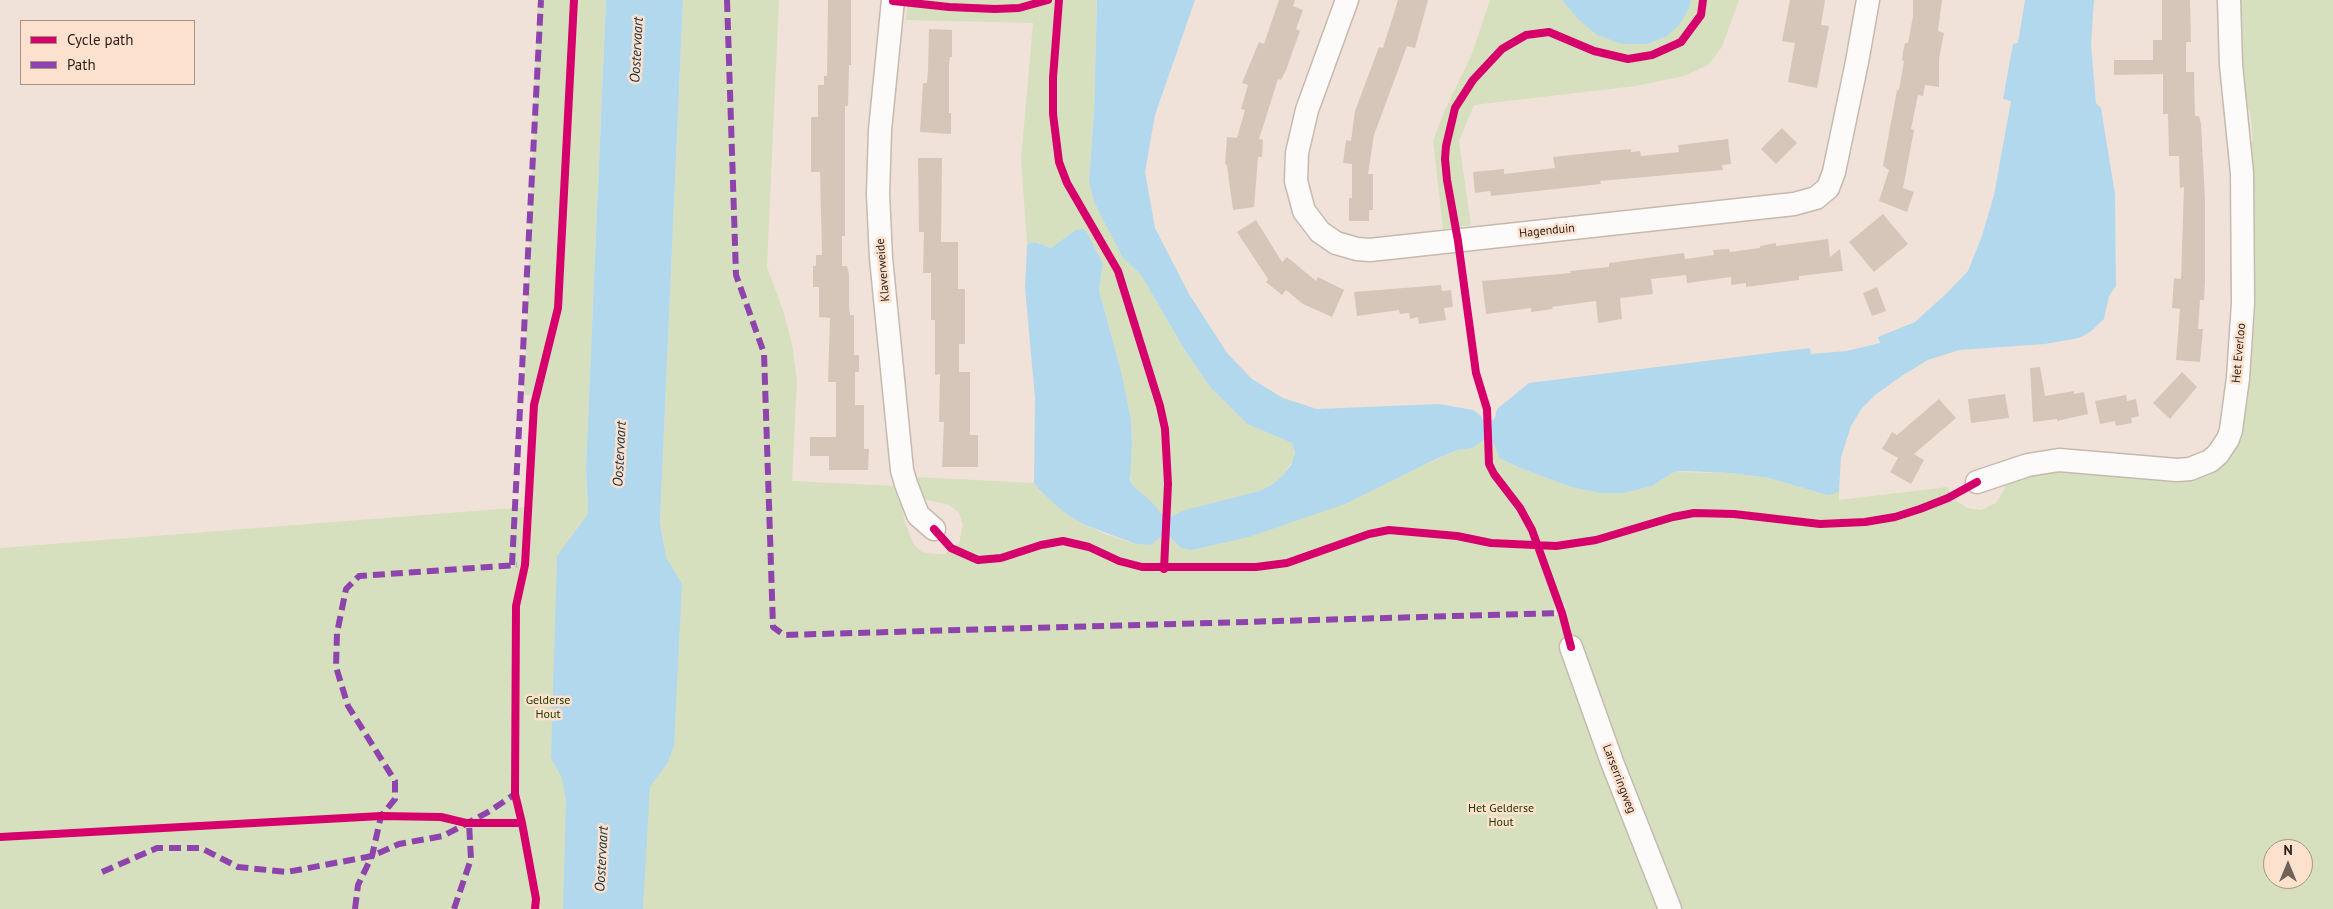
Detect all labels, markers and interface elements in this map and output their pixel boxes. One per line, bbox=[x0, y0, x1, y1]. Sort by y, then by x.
water label: Oostervaart bbox=[627, 17, 647, 83]
legend bbox=[20, 20, 195, 85]
text: Cycle path bbox=[67, 30, 133, 49]
text: Path bbox=[67, 55, 96, 74]
street label: Hagenduin bbox=[1518, 221, 1576, 241]
street label: Klaverweide bbox=[873, 238, 893, 302]
street label: Het Everloo bbox=[2229, 322, 2249, 384]
water label: Oostervaart bbox=[610, 421, 630, 487]
park label: Gelderse Hout bbox=[526, 694, 570, 722]
street label: Larserringweg bbox=[1599, 743, 1639, 815]
park label: Het Gelderse Hout bbox=[1468, 802, 1534, 830]
water label: Oostervaart bbox=[592, 826, 612, 892]
north arrow bbox=[2263, 839, 2313, 889]
text: N bbox=[2283, 841, 2293, 859]

